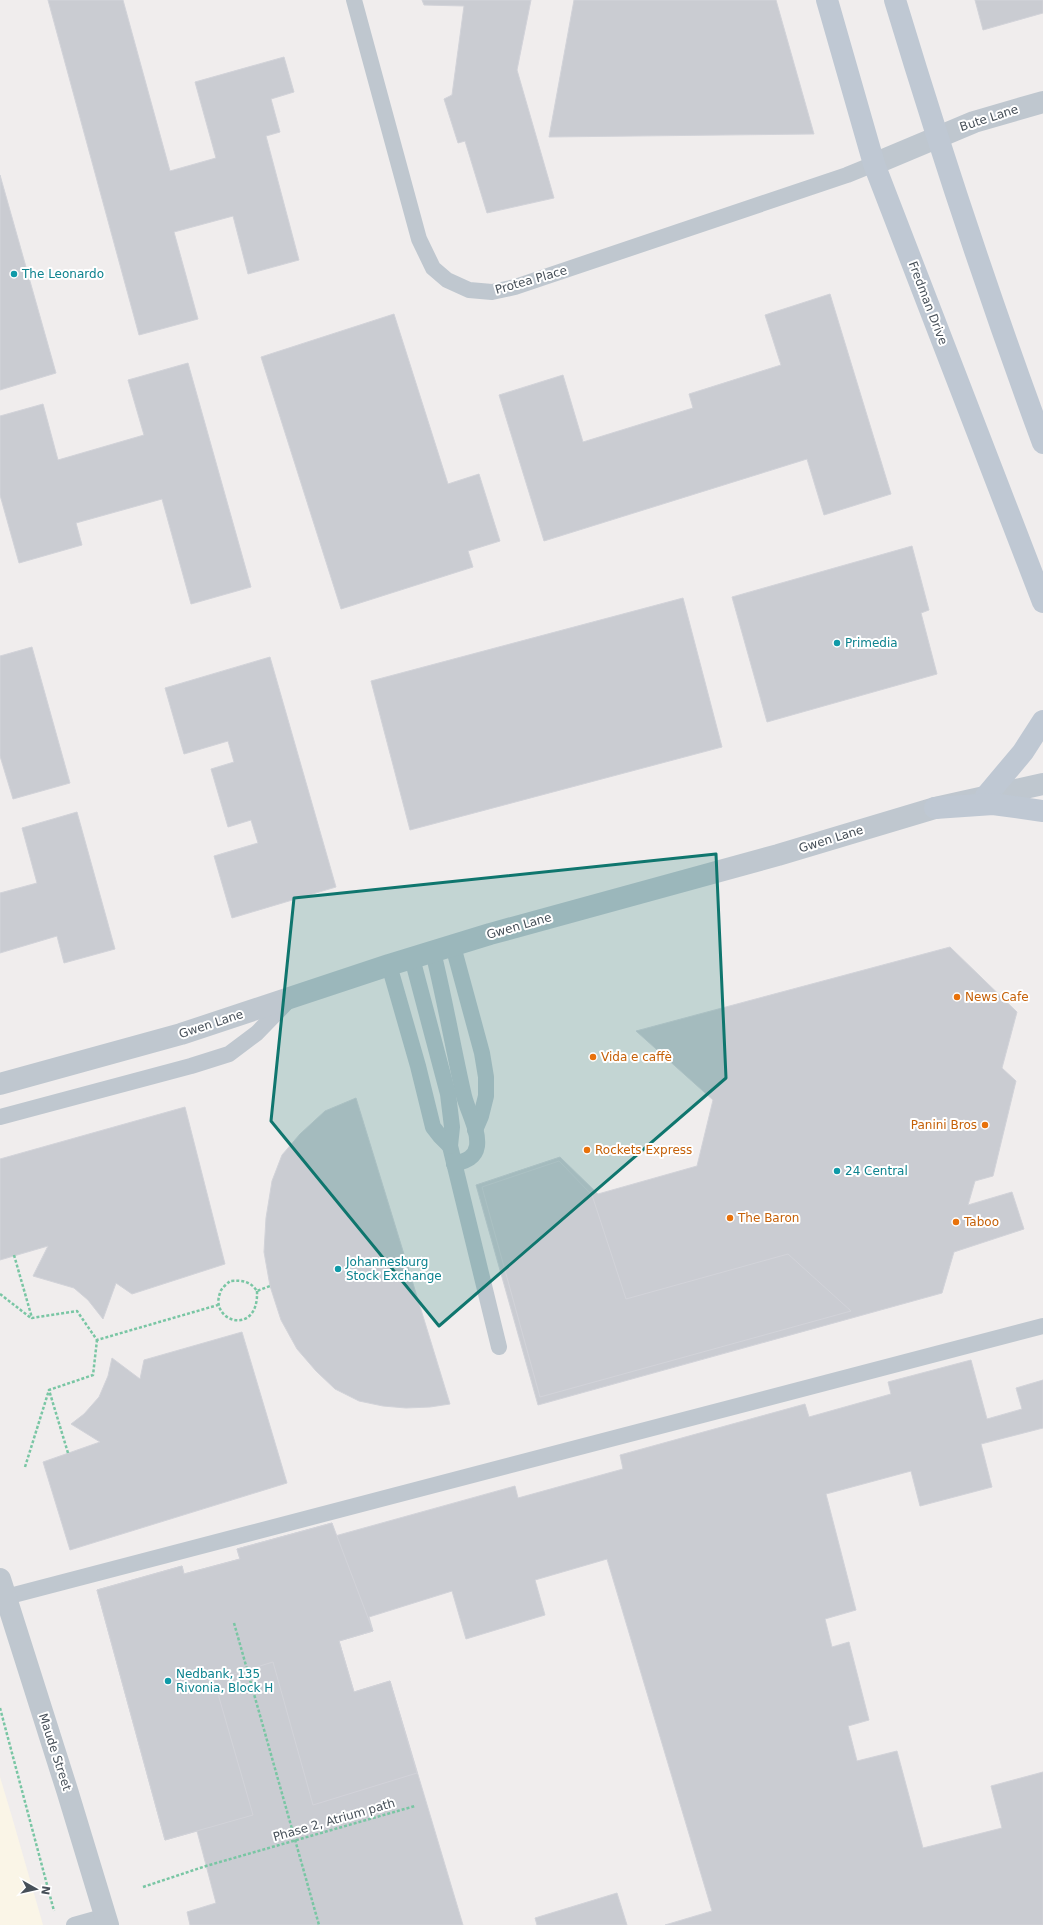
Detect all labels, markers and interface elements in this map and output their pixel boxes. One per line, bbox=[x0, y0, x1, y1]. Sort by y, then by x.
street label: Bute Lane bbox=[958, 102, 1020, 134]
street label: Fredman Drive bbox=[906, 259, 950, 347]
street label: Protea Place bbox=[493, 263, 569, 297]
place label: The Leonardo bbox=[21, 267, 104, 281]
marker: The Leonardo bbox=[9, 269, 19, 279]
place label: Primedia bbox=[845, 636, 898, 650]
marker: Primedia bbox=[832, 638, 842, 648]
street label: Gwen Lane bbox=[797, 823, 865, 855]
street label: Gwen Lane bbox=[485, 910, 553, 942]
place label: News Cafe bbox=[965, 990, 1029, 1004]
marker: News Cafe bbox=[952, 992, 962, 1002]
street label: Gwen Lane bbox=[177, 1007, 245, 1041]
place label: Vida e caffè bbox=[601, 1050, 672, 1064]
marker: Vida e caffè bbox=[588, 1052, 598, 1062]
place label: Panini Bros bbox=[911, 1118, 977, 1132]
marker: Panini Bros bbox=[980, 1120, 990, 1130]
place label: Rockets Express bbox=[595, 1143, 692, 1157]
marker: Rockets Express bbox=[582, 1145, 592, 1155]
place label: 24 Central bbox=[845, 1164, 908, 1178]
marker: 24 Central bbox=[832, 1166, 842, 1176]
place label: The Baron bbox=[737, 1211, 799, 1225]
marker: The Baron bbox=[725, 1213, 735, 1223]
place label: Taboo bbox=[963, 1215, 999, 1229]
marker: Taboo bbox=[951, 1217, 961, 1227]
place label: Johannesburg Stock Exchange bbox=[345, 1255, 442, 1283]
marker: Johannesburg Stock Exchange bbox=[333, 1264, 343, 1274]
place label: Nedbank, 135 Rivonia, Block H bbox=[176, 1667, 273, 1695]
marker: Nedbank, 135 Rivonia, Block H bbox=[163, 1676, 173, 1686]
street label: Maude Street bbox=[36, 1712, 74, 1793]
street label: Phase 2, Atrium path bbox=[271, 1796, 397, 1844]
north arrow bbox=[16, 1869, 56, 1909]
text: N bbox=[38, 1885, 52, 1896]

